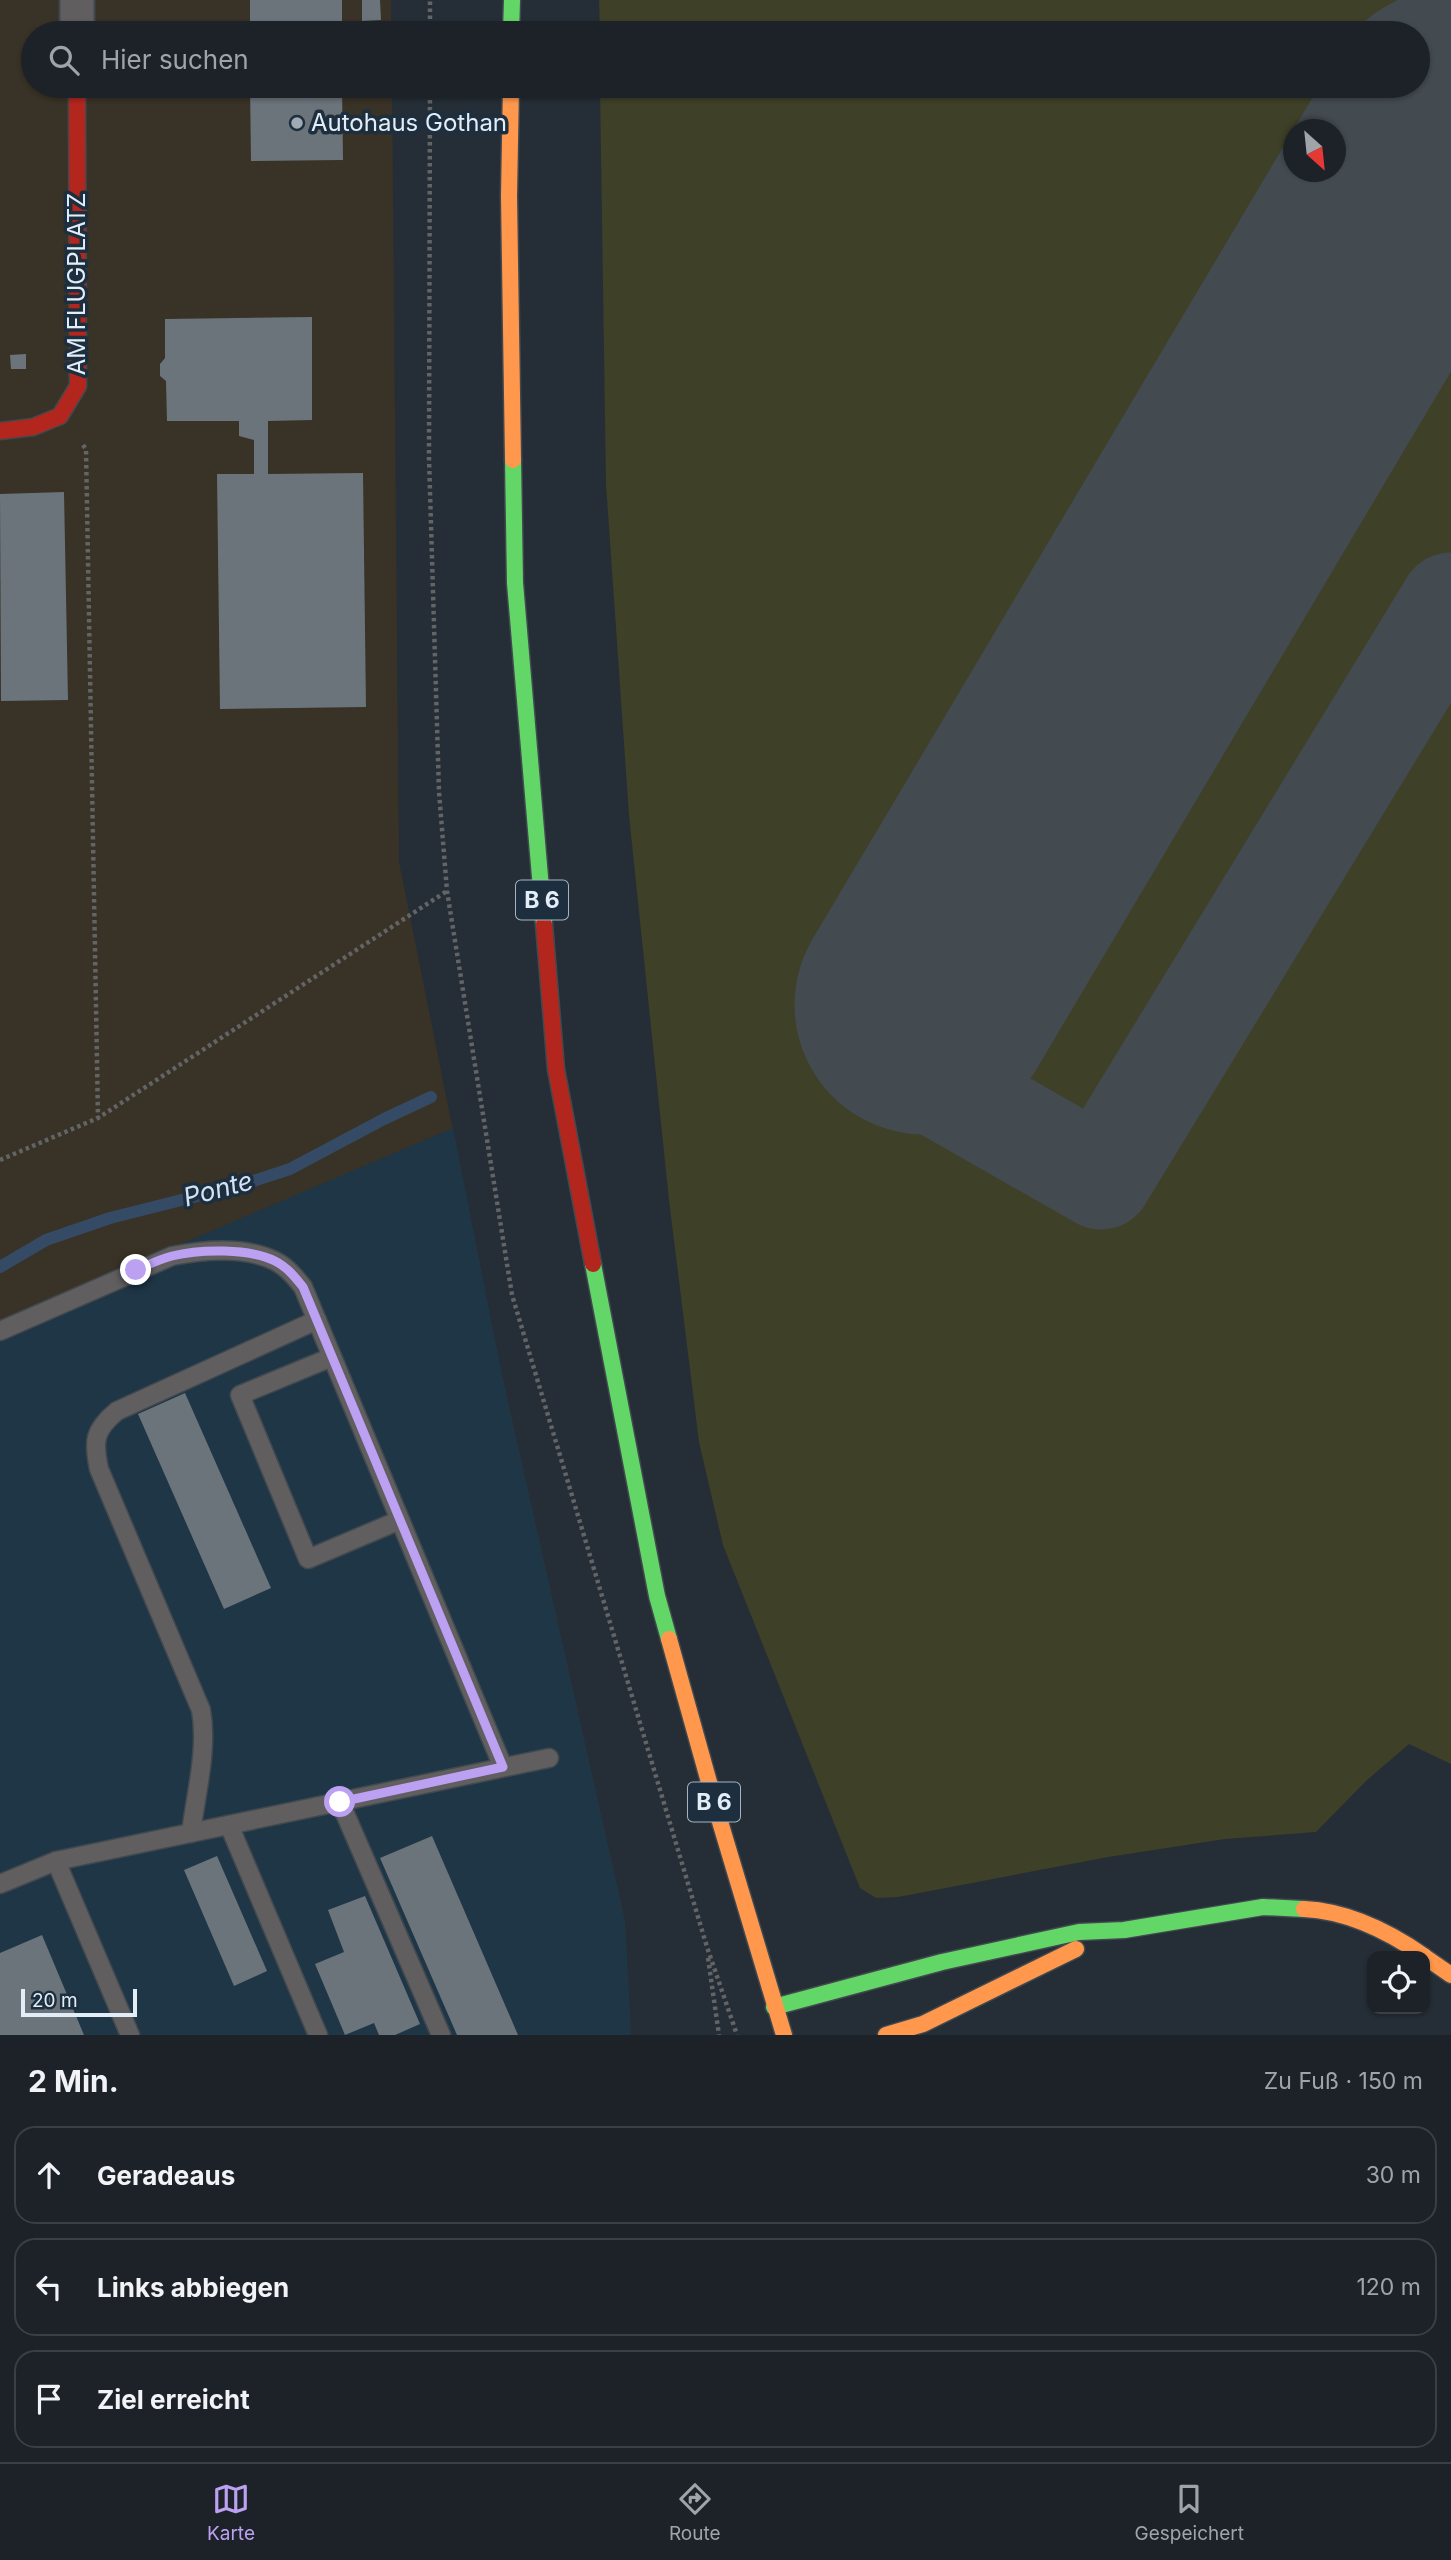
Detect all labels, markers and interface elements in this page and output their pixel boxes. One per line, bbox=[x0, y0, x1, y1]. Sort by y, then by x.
search box bbox=[21, 21, 1430, 98]
icon: search bbox=[45, 41, 83, 79]
text: Hier suchen bbox=[101, 44, 249, 75]
place label: Autohaus Gothan bbox=[311, 108, 507, 137]
marker: Autohaus Gothan bbox=[289, 115, 305, 131]
north arrow bbox=[1283, 119, 1346, 182]
street label: AM FLUGPLATZ bbox=[62, 193, 91, 375]
road number: B 6 bbox=[516, 880, 568, 920]
water label: Ponte bbox=[180, 1164, 256, 1213]
route end bbox=[120, 1254, 151, 1285]
road number: B 6 bbox=[688, 1783, 740, 1822]
route start bbox=[324, 1786, 355, 1817]
map controls bbox=[1367, 1951, 1430, 2014]
button: locate bbox=[1367, 1951, 1430, 2014]
scale bar bbox=[21, 1986, 136, 2018]
text: 20 m bbox=[32, 1989, 78, 2012]
text: 2 Min. bbox=[28, 2063, 119, 2099]
text: Zu Fuß · 150 m bbox=[1264, 2067, 1423, 2095]
icon: ahead bbox=[30, 2156, 68, 2194]
text: Geradeaus bbox=[97, 2160, 235, 2191]
text: 30 m bbox=[1366, 2161, 1421, 2189]
icon: left bbox=[30, 2268, 68, 2306]
text: Links abbiegen bbox=[97, 2272, 289, 2303]
text: 120 m bbox=[1356, 2273, 1421, 2301]
icon: arrive bbox=[30, 2380, 68, 2418]
text: Ziel erreicht bbox=[97, 2384, 250, 2415]
tab: Karte bbox=[207, 2480, 255, 2545]
tab: Route bbox=[669, 2480, 721, 2545]
tab: Gespeichert bbox=[1135, 2480, 1244, 2545]

